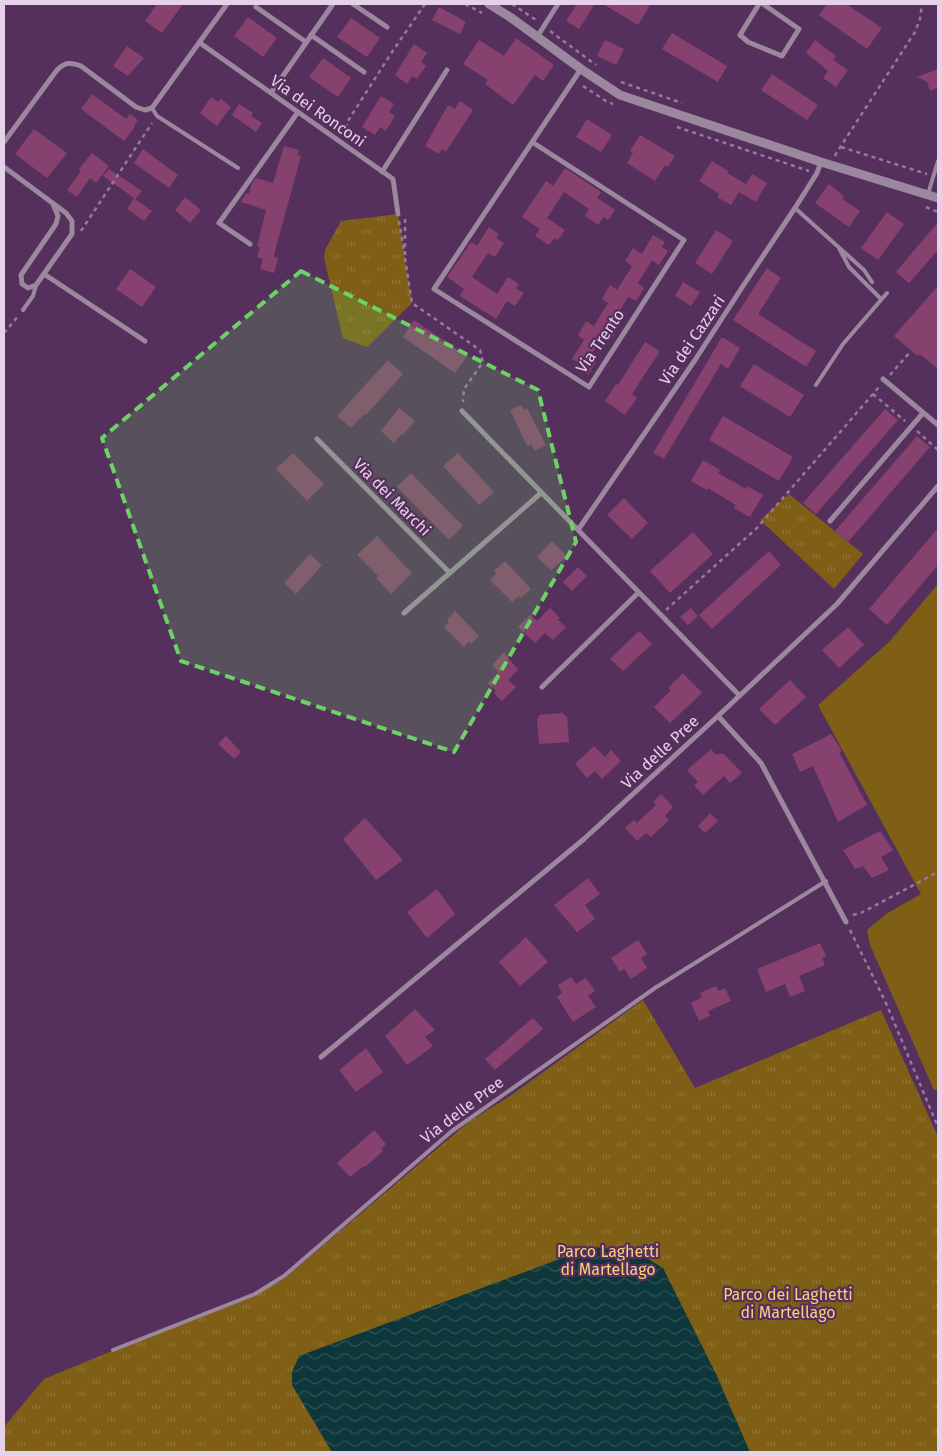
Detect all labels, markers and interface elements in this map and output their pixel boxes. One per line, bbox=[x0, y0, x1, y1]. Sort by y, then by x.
street label: Via dei Ronconi bbox=[267, 71, 369, 151]
street label: Via dei Cazzari bbox=[655, 292, 729, 388]
street label: Via Trento bbox=[572, 305, 628, 377]
street label: Via dei Marchi bbox=[349, 454, 435, 540]
street label: Via delle Pree bbox=[617, 711, 703, 793]
street label: Via delle Pree bbox=[417, 1073, 507, 1147]
park label: Parco Laghetti di Martellago bbox=[557, 1242, 659, 1279]
park label: Parco dei Laghetti di Martellago bbox=[723, 1285, 853, 1322]

